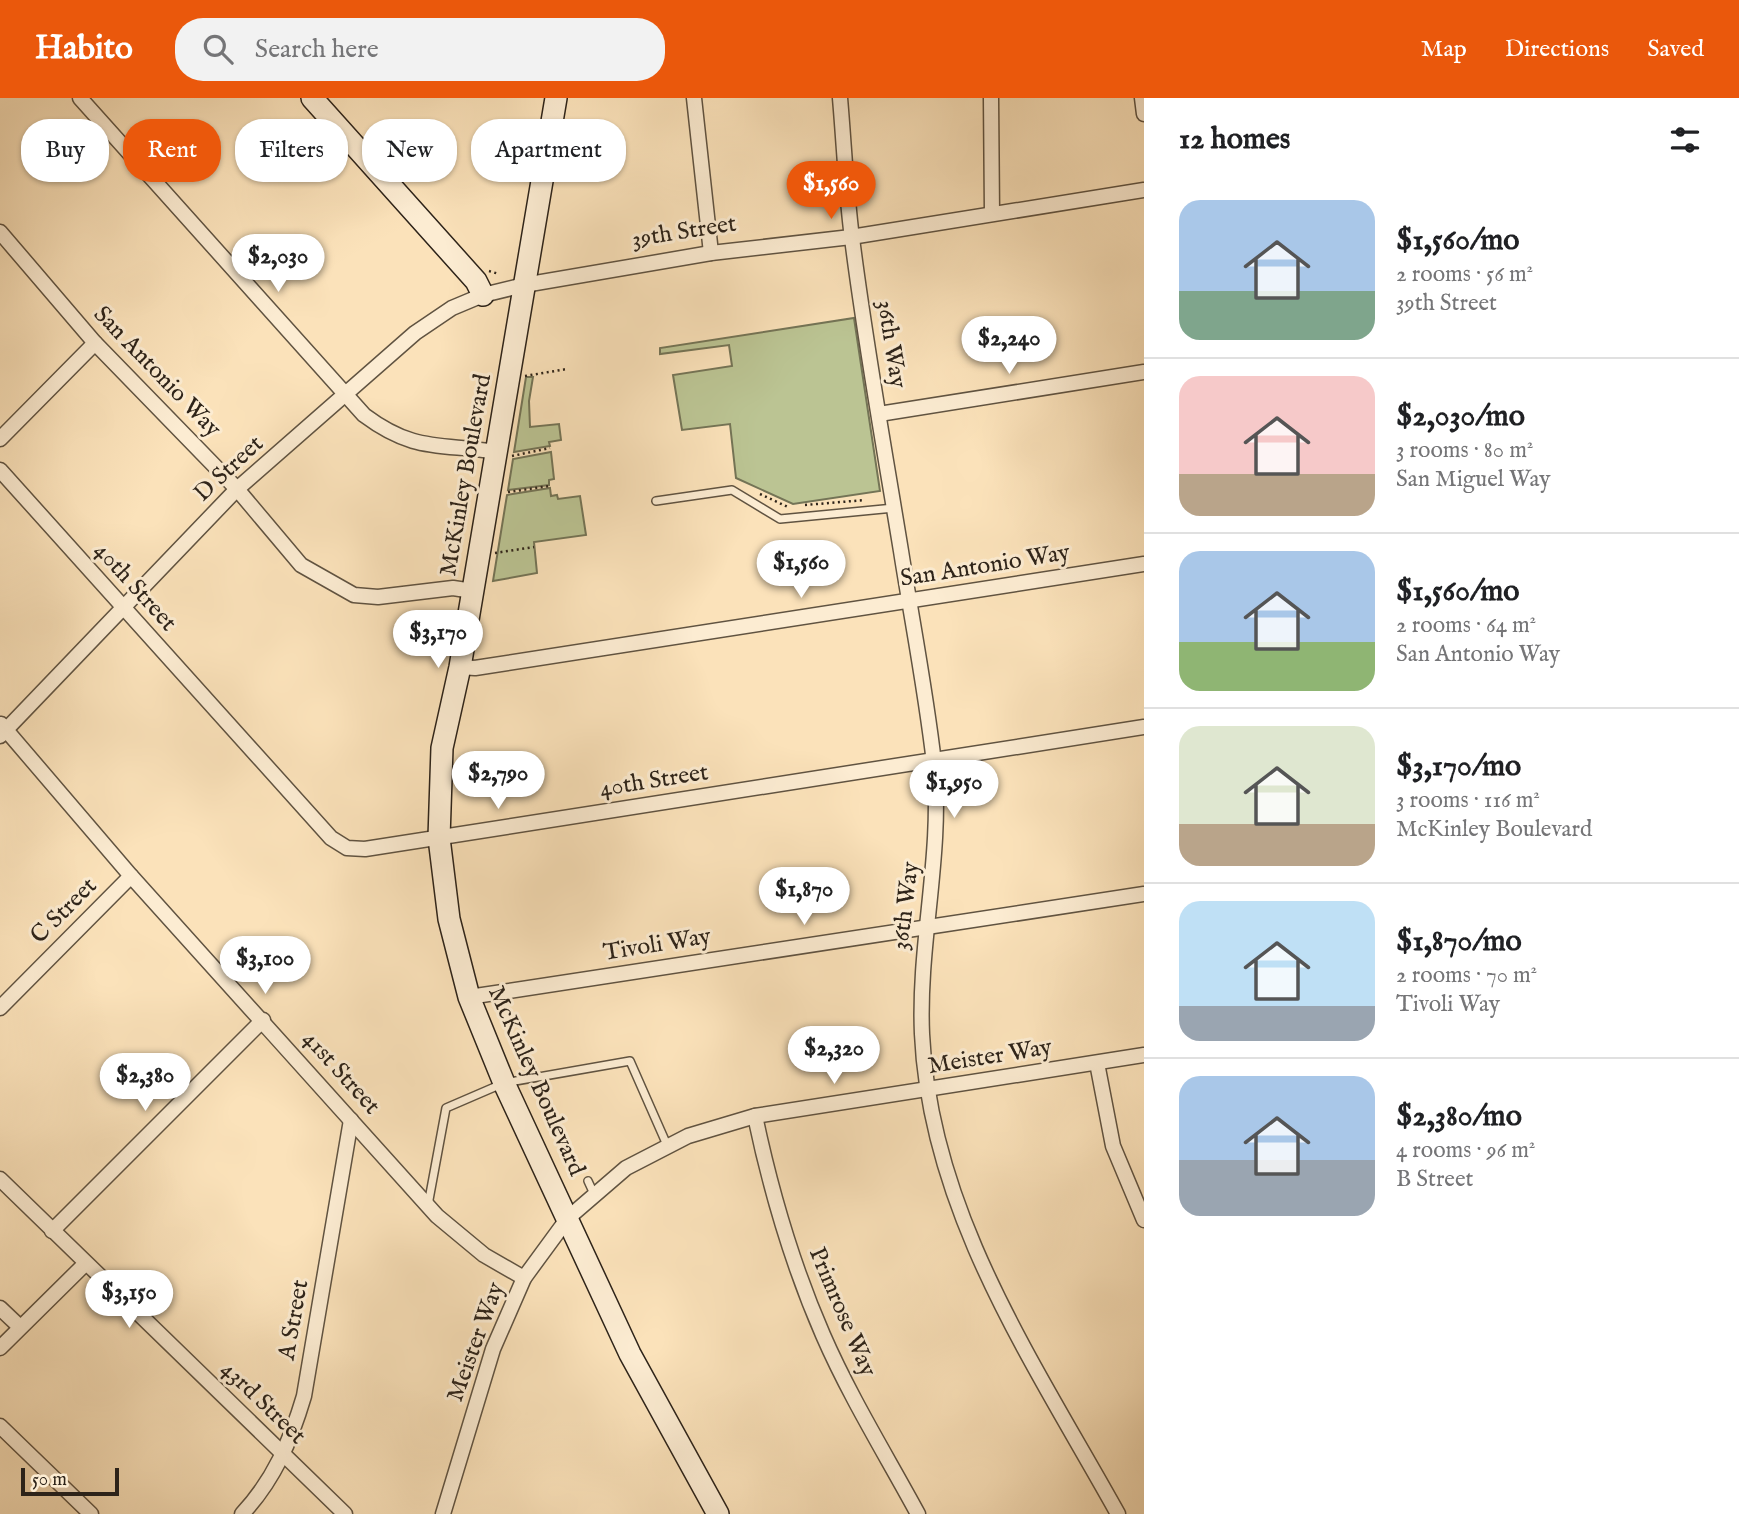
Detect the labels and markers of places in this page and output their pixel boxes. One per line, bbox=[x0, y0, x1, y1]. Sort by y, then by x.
pin: $1,560 bbox=[774, 162, 888, 221]
pin: $2,030 bbox=[221, 234, 335, 294]
pin: $2,240 bbox=[952, 316, 1066, 376]
pin: $1,560 bbox=[744, 540, 858, 600]
pin: $3,170 bbox=[381, 610, 495, 670]
pin: $2,790 bbox=[441, 752, 555, 811]
pin: $1,950 bbox=[897, 760, 1011, 820]
pin: $1,870 bbox=[747, 868, 861, 927]
pin: $3,100 bbox=[208, 936, 322, 996]
pin: $2,320 bbox=[777, 1026, 891, 1086]
pin: $2,380 bbox=[88, 1054, 202, 1113]
pin: $3,150 bbox=[72, 1270, 186, 1330]

